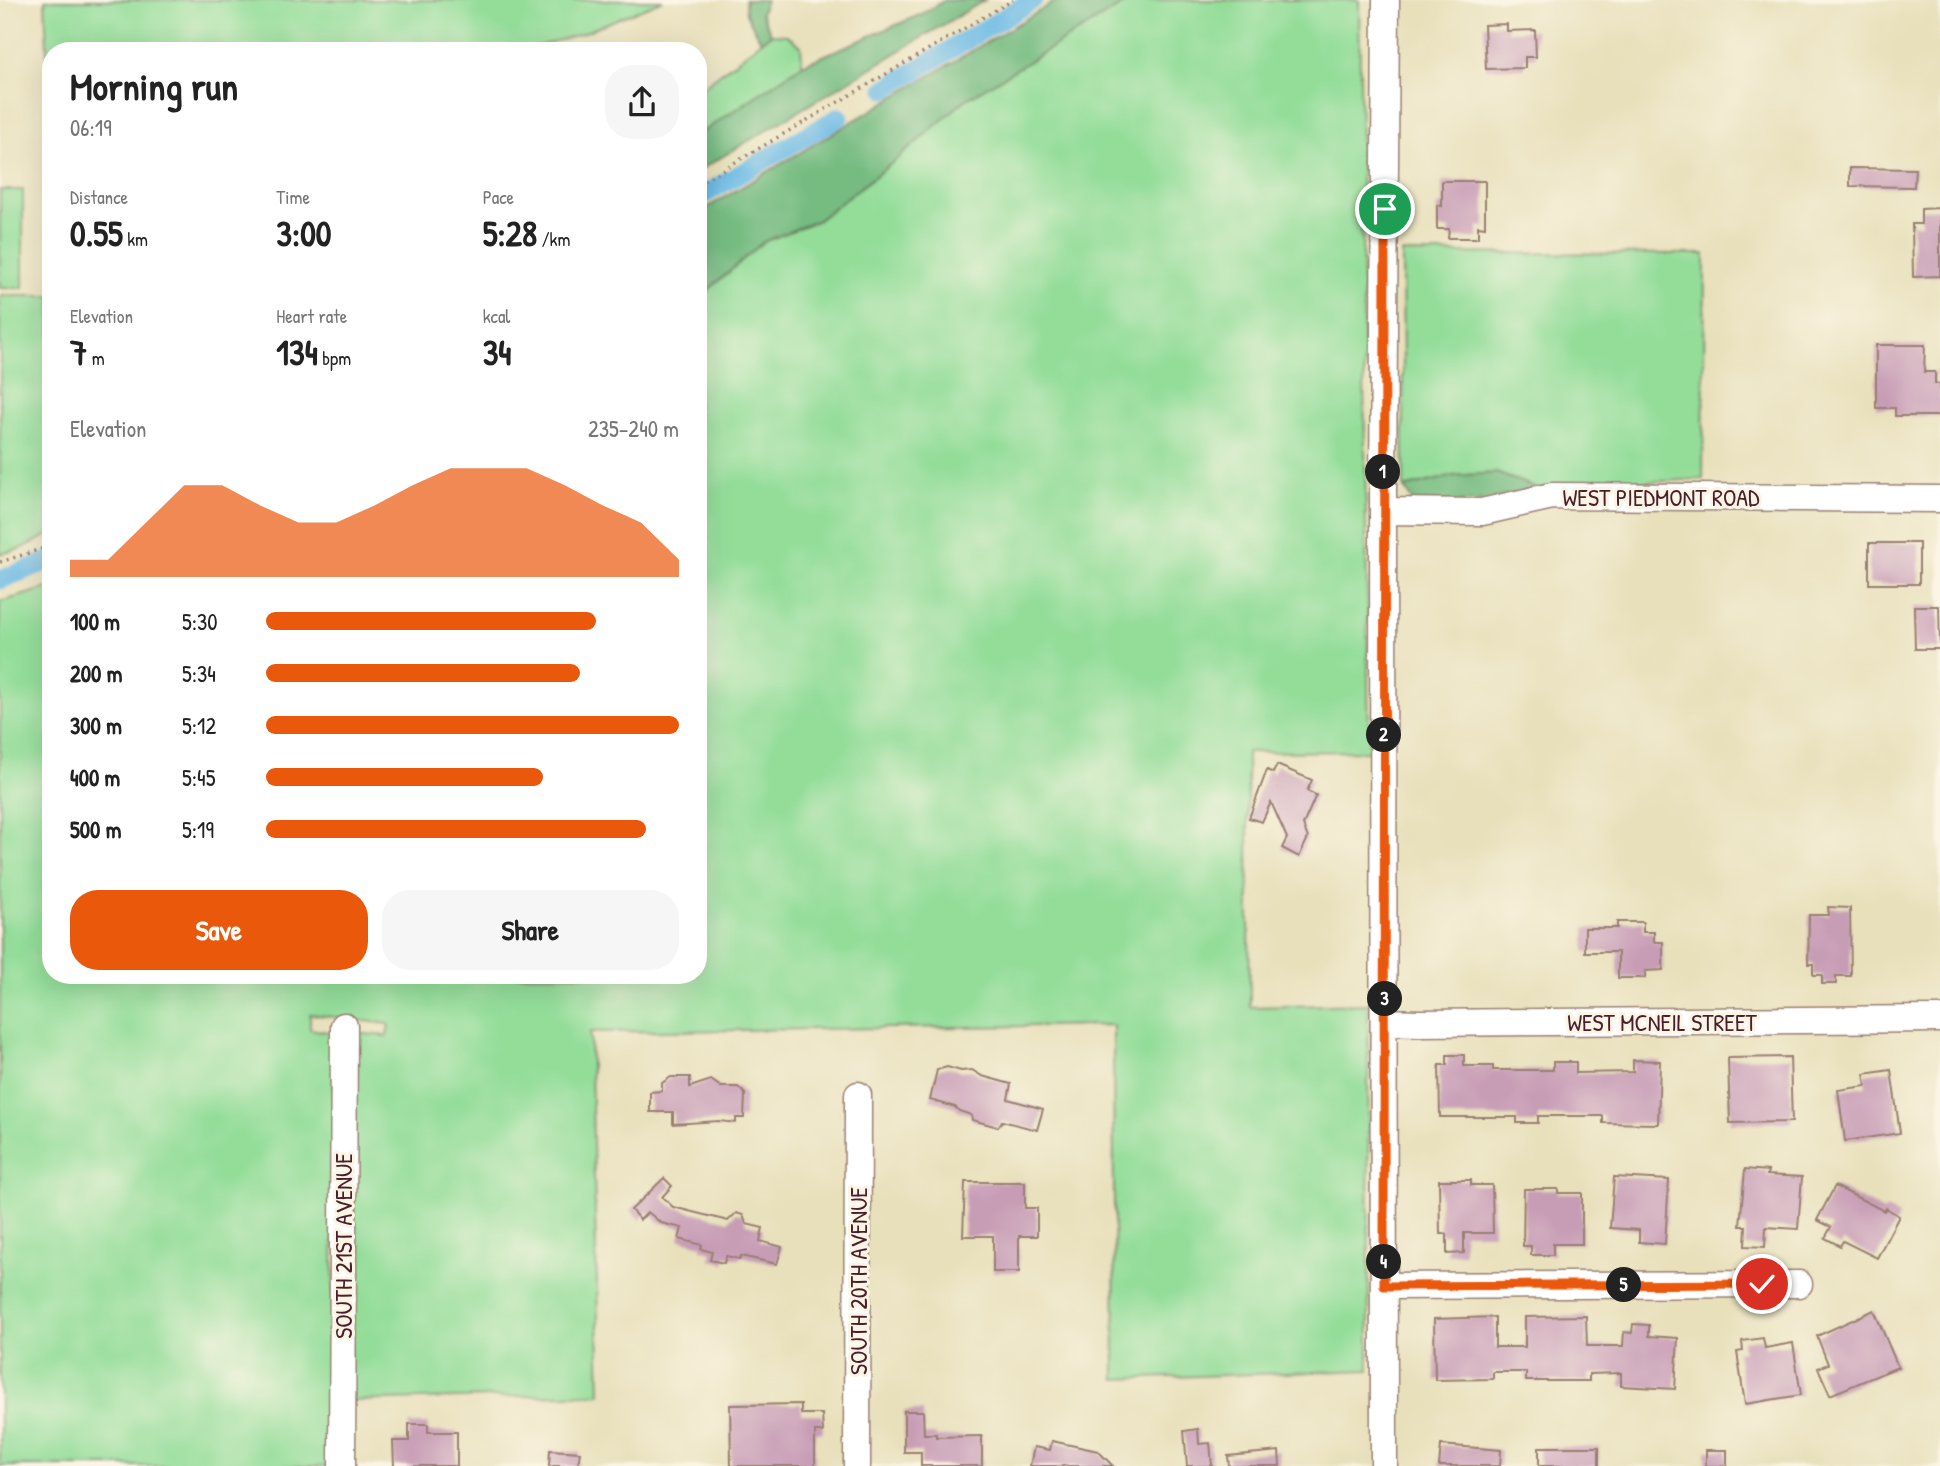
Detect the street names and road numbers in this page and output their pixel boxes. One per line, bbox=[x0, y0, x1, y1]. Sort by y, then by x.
street label: WEST PIEDMONT ROAD bbox=[1563, 481, 1760, 513]
street label: WEST MCNEIL STREET bbox=[1567, 1006, 1758, 1038]
street label: SOUTH 21ST AVENUE bbox=[327, 1153, 359, 1339]
street label: SOUTH 20TH AVENUE bbox=[842, 1187, 874, 1375]

